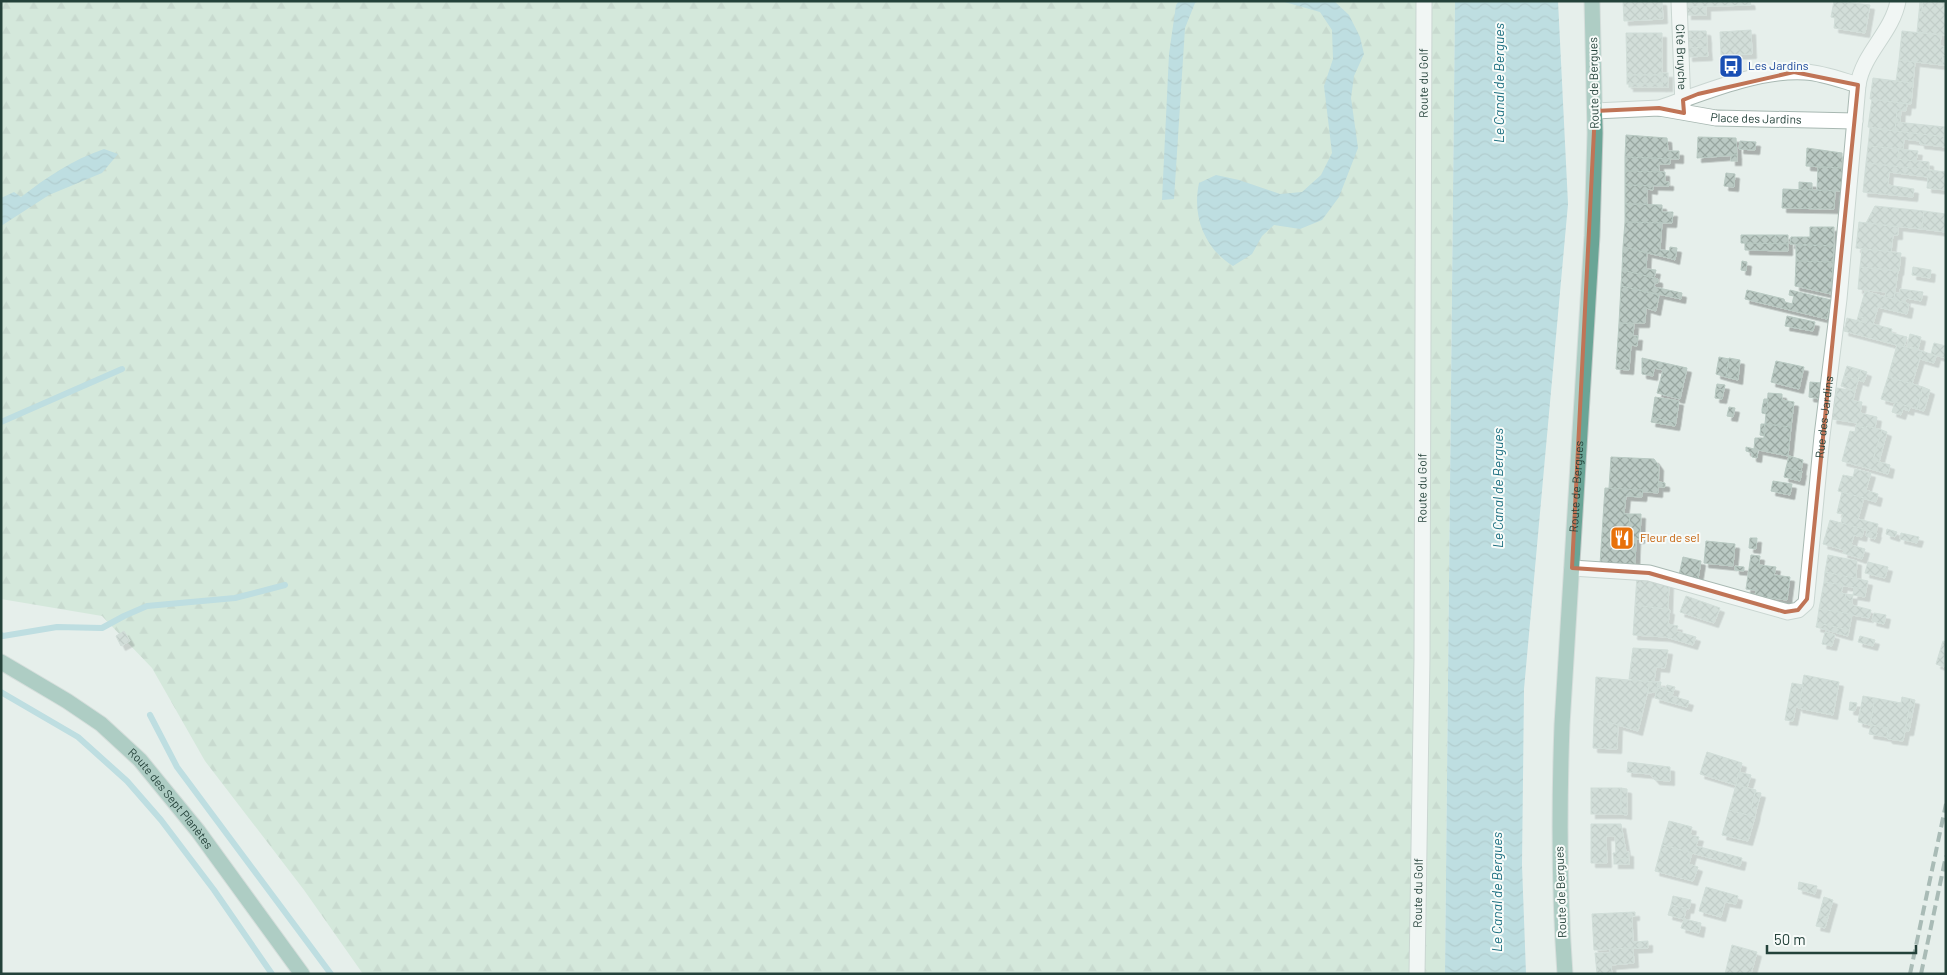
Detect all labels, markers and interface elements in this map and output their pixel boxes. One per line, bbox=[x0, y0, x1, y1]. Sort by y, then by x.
water label: Le Canal de Bergues bbox=[1490, 23, 1507, 143]
street label: Cité Bruyche bbox=[1674, 24, 1690, 90]
street label: Route de Bergues bbox=[1585, 37, 1601, 129]
street label: Route du Golf bbox=[1416, 48, 1430, 118]
bus stop icon: Les Jardins bbox=[1718, 53, 1744, 79]
place label: Les Jardins bbox=[1748, 58, 1809, 72]
street label: Place des Jardins bbox=[1709, 109, 1802, 126]
street label: Rue des Jardins bbox=[1812, 375, 1835, 459]
water label: Le Canal de Bergues bbox=[1489, 428, 1506, 548]
street label: Route de Bergues bbox=[1566, 440, 1585, 533]
street label: Route du Golf bbox=[1414, 453, 1429, 523]
restaurant icon: Fleur de sel bbox=[1609, 525, 1635, 551]
place label: Fleur de sel bbox=[1640, 530, 1699, 544]
street label: Route des Sept Planètes bbox=[126, 745, 217, 851]
water label: Le Canal de Bergues bbox=[1488, 832, 1505, 952]
street label: Route de Bergues bbox=[1551, 846, 1569, 938]
street label: Route du Golf bbox=[1410, 858, 1425, 928]
scale bar bbox=[1767, 922, 1916, 954]
text: 50 m bbox=[1774, 930, 1806, 948]

